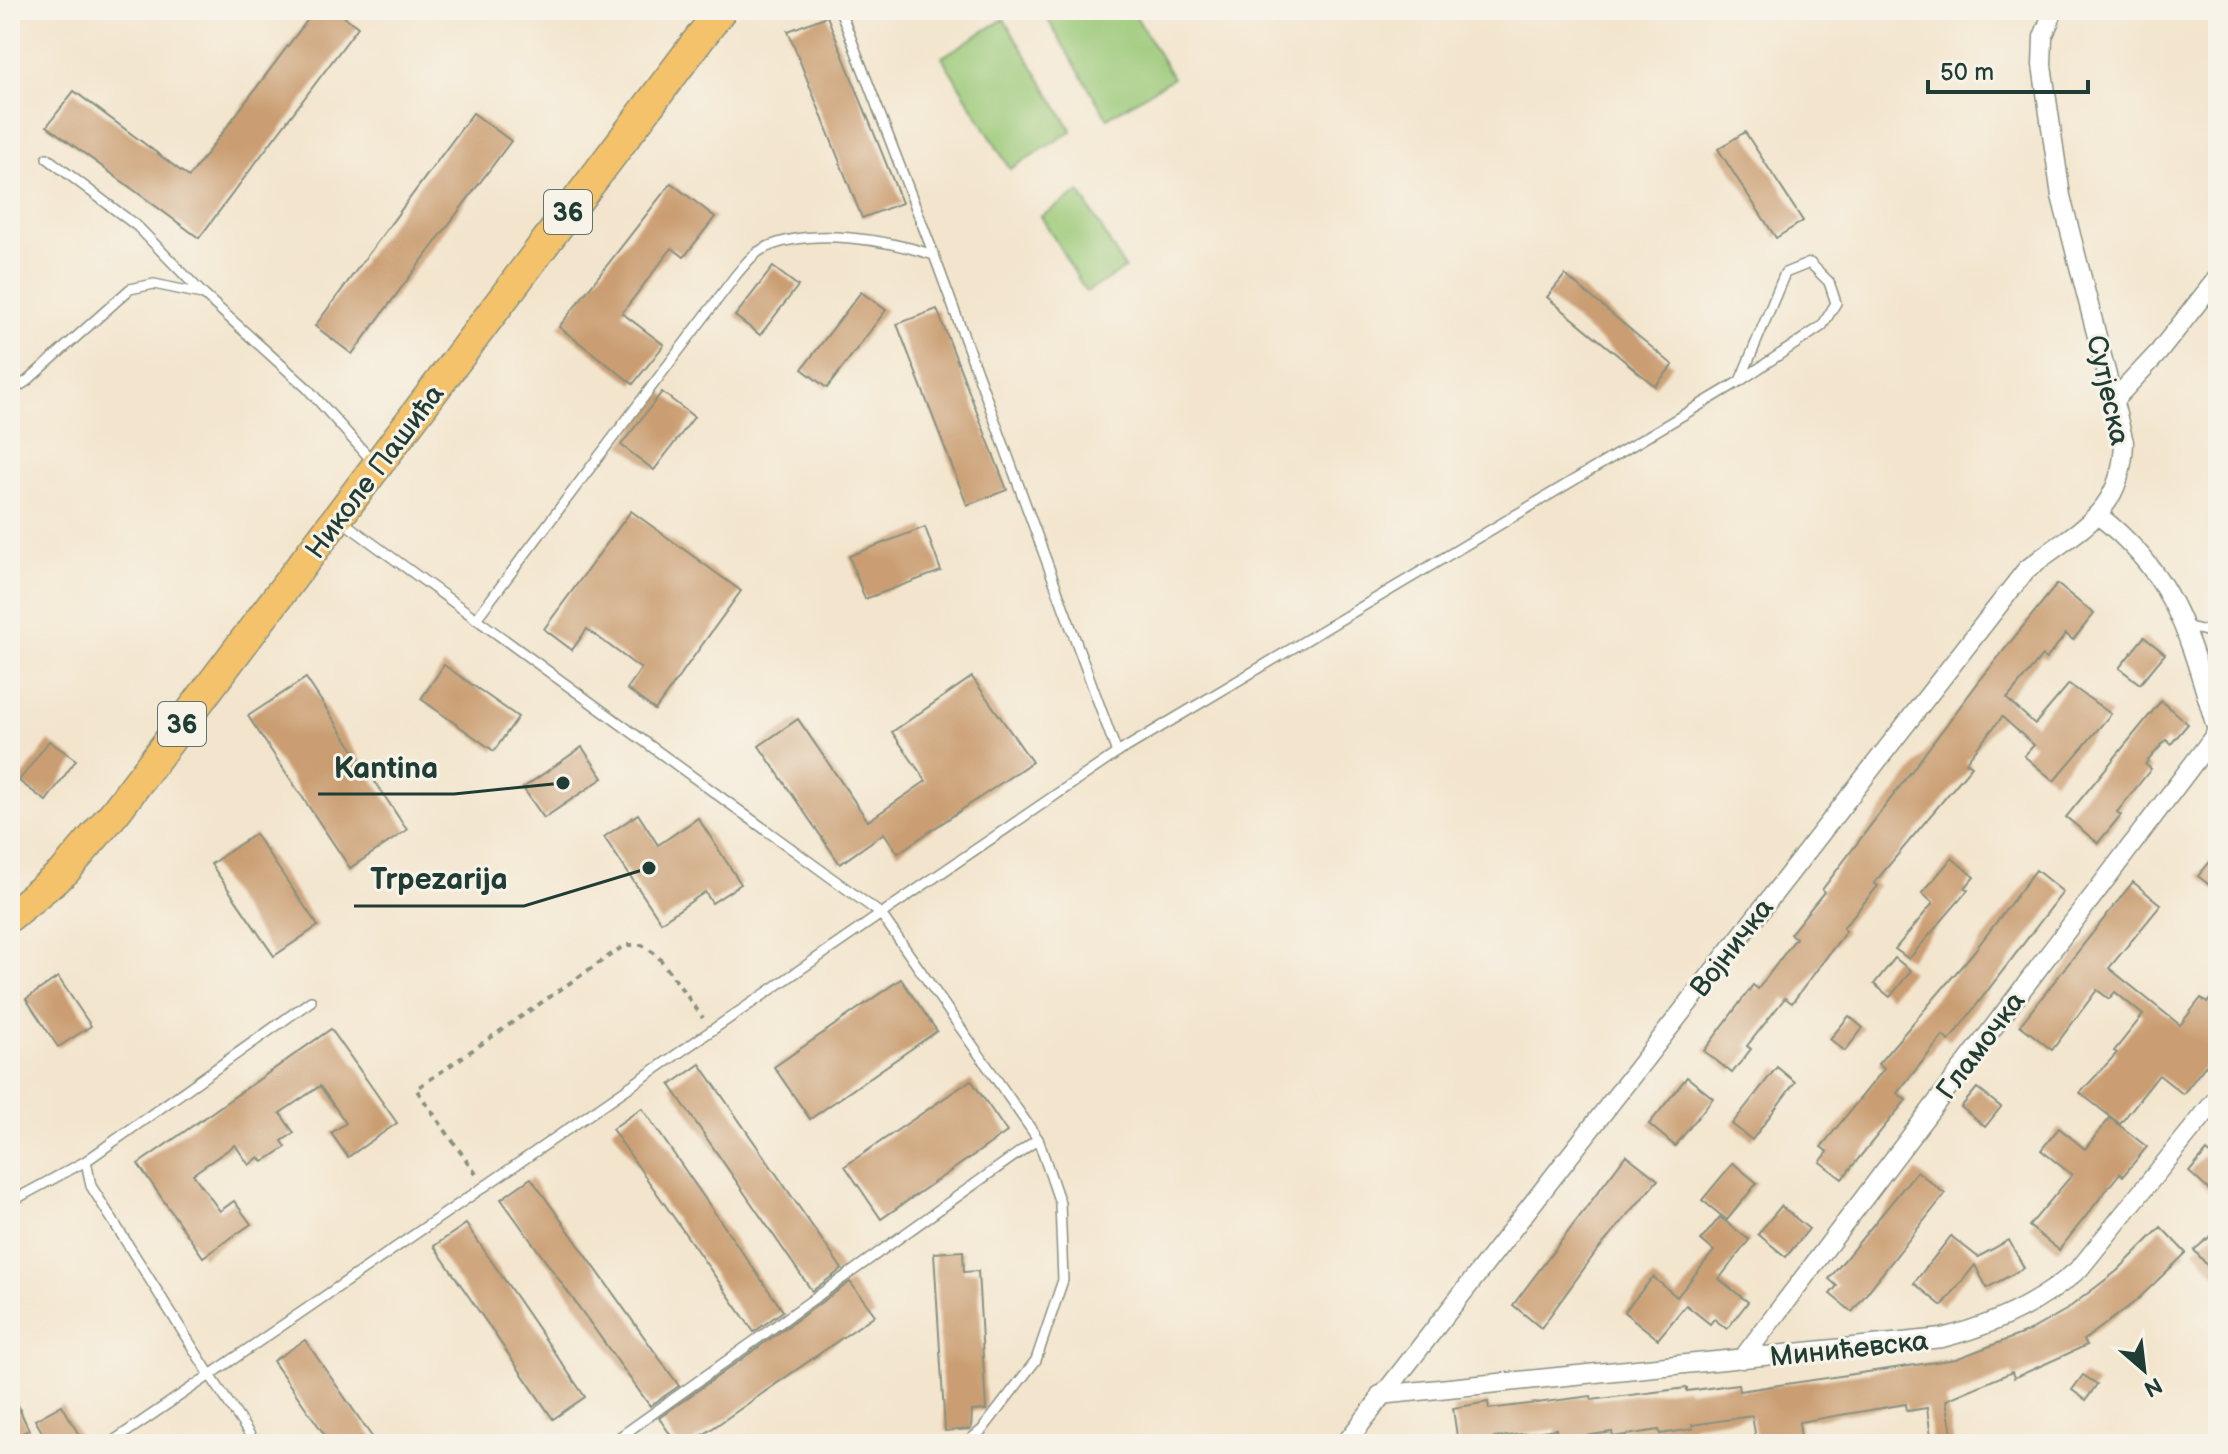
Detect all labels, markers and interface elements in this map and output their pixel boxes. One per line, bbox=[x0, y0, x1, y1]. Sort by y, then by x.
scale bar bbox=[1928, 44, 2088, 94]
text: 50 m bbox=[1940, 58, 1994, 87]
road number: 36 bbox=[544, 190, 592, 234]
street label: Сутјеска bbox=[2079, 332, 2136, 449]
street label: Николе Пашића bbox=[299, 378, 452, 565]
road number: 36 bbox=[158, 702, 206, 746]
callout: Kantina bbox=[318, 740, 454, 794]
text: Kantina bbox=[334, 751, 438, 787]
callout: Trpezarija bbox=[354, 852, 524, 906]
text: Trpezarija bbox=[370, 862, 508, 898]
street label: Војничка bbox=[1684, 892, 1781, 1004]
street label: Гламочка bbox=[1930, 985, 2033, 1106]
street label: Минићевска bbox=[1768, 1325, 1931, 1374]
north arrow bbox=[2104, 1330, 2184, 1410]
text: N bbox=[2139, 1371, 2166, 1402]

